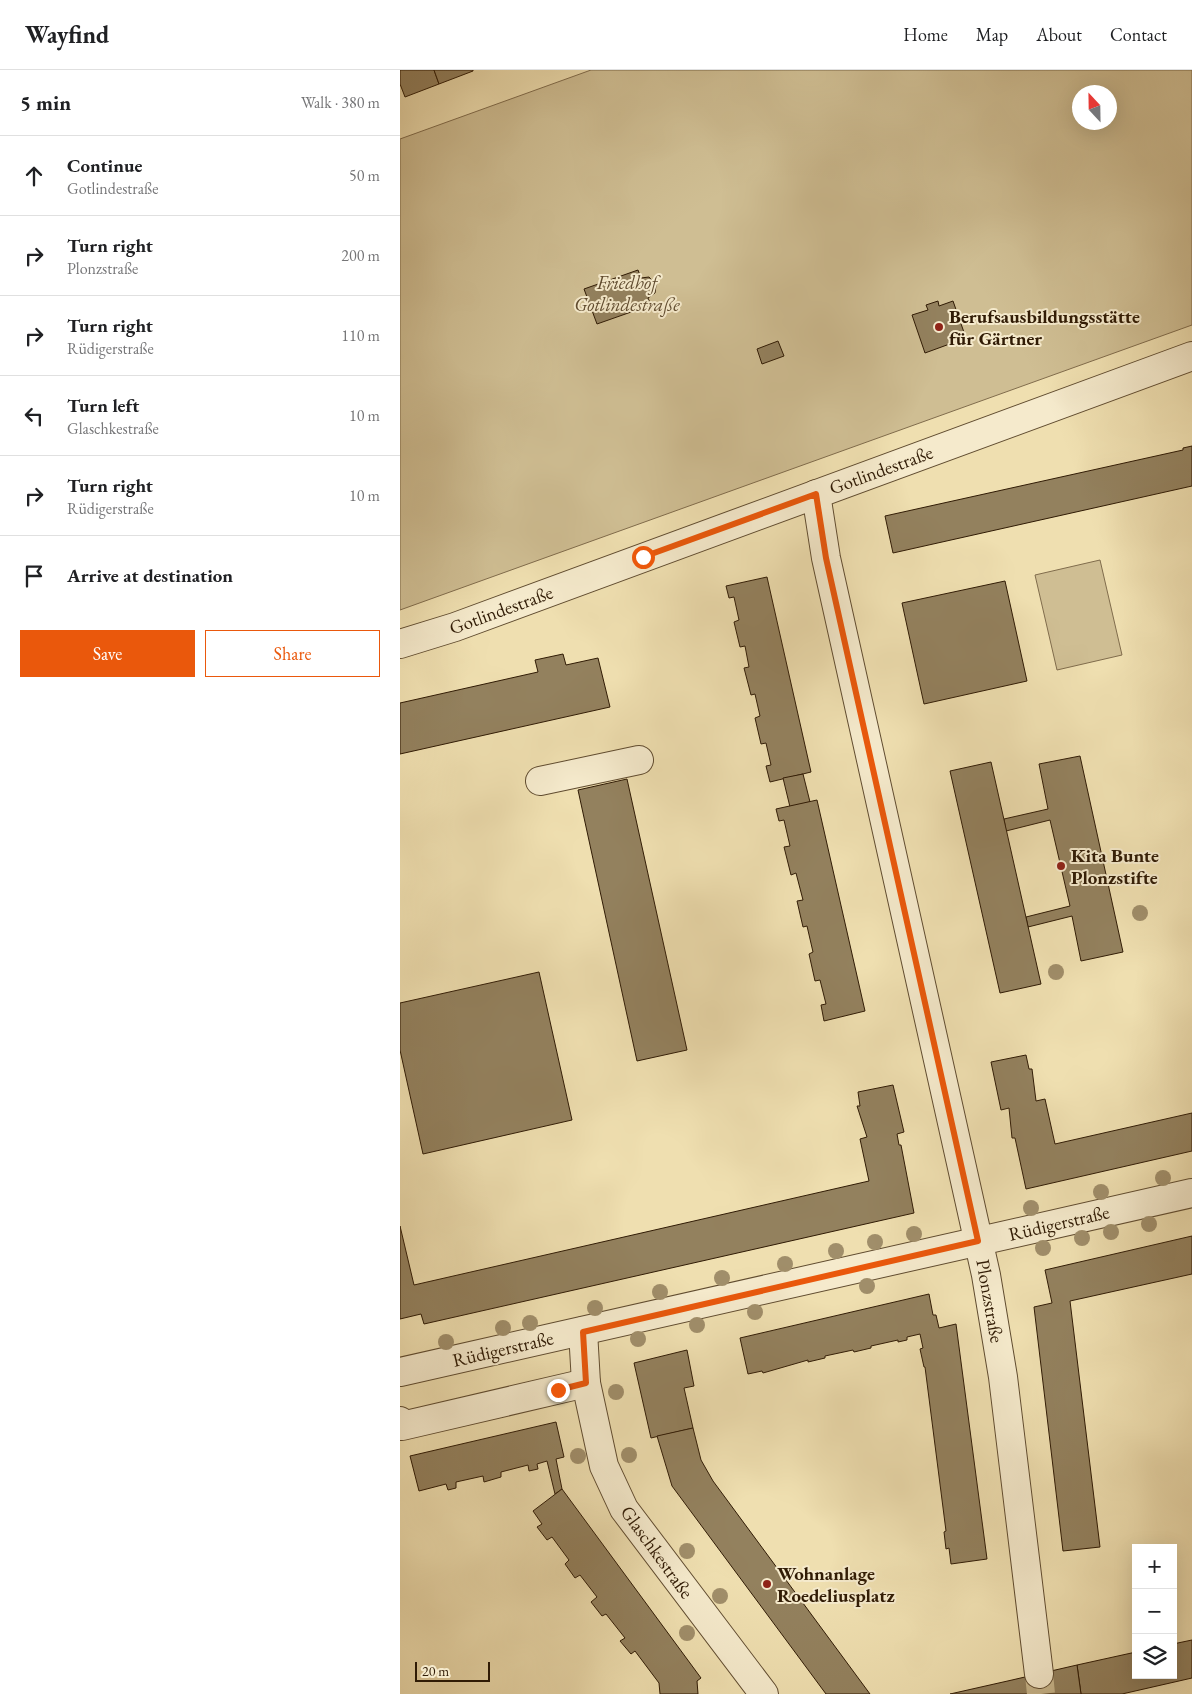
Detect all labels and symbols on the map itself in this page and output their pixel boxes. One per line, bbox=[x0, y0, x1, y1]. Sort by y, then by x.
north arrow bbox=[1072, 85, 1117, 130]
park label: Friedhof Gotlindestraße bbox=[574, 270, 680, 317]
place label: Berufsausbildungsstätte für Gärtner bbox=[949, 304, 1140, 351]
marker: Berufsausbildungsstätte für Gärtner bbox=[933, 321, 945, 333]
street label: Gotlindestraße bbox=[826, 440, 936, 500]
route start bbox=[632, 546, 655, 569]
street label: Gotlindestraße bbox=[446, 580, 556, 640]
place label: Kita Bunte Plonzstifte bbox=[1071, 843, 1159, 890]
marker: Kita Bunte Plonzstifte bbox=[1055, 860, 1067, 872]
street label: Rüdigerstraße bbox=[1006, 1199, 1112, 1247]
street label: Plonzstraße bbox=[970, 1257, 1010, 1345]
street label: Rüdigerstraße bbox=[450, 1325, 556, 1373]
route end bbox=[547, 1379, 570, 1402]
street label: Glaschkestraße bbox=[615, 1501, 699, 1603]
place label: Wohnanlage Roedeliusplatz bbox=[777, 1561, 895, 1608]
marker: Wohnanlage Roedeliusplatz bbox=[761, 1578, 773, 1590]
scale bar bbox=[415, 1659, 490, 1682]

